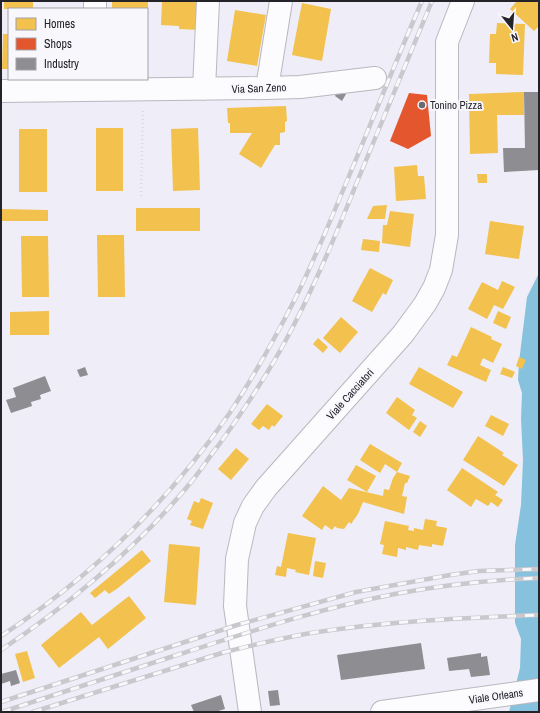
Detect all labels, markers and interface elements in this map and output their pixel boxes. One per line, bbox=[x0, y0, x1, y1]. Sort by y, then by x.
legend bbox=[8, 8, 148, 80]
north arrow bbox=[492, 8, 532, 48]
text: Homes bbox=[44, 16, 75, 32]
text: N bbox=[510, 30, 520, 45]
text: Shops bbox=[44, 36, 72, 52]
text: Industry bbox=[44, 56, 79, 72]
street label: Via San Zeno bbox=[231, 80, 287, 96]
place label: Tonino Pizza bbox=[430, 98, 482, 112]
marker: Tonino Pizza bbox=[417, 100, 427, 110]
street label: Viale Cacciatori bbox=[323, 366, 377, 422]
street label: Viale Orleans bbox=[468, 685, 524, 707]

